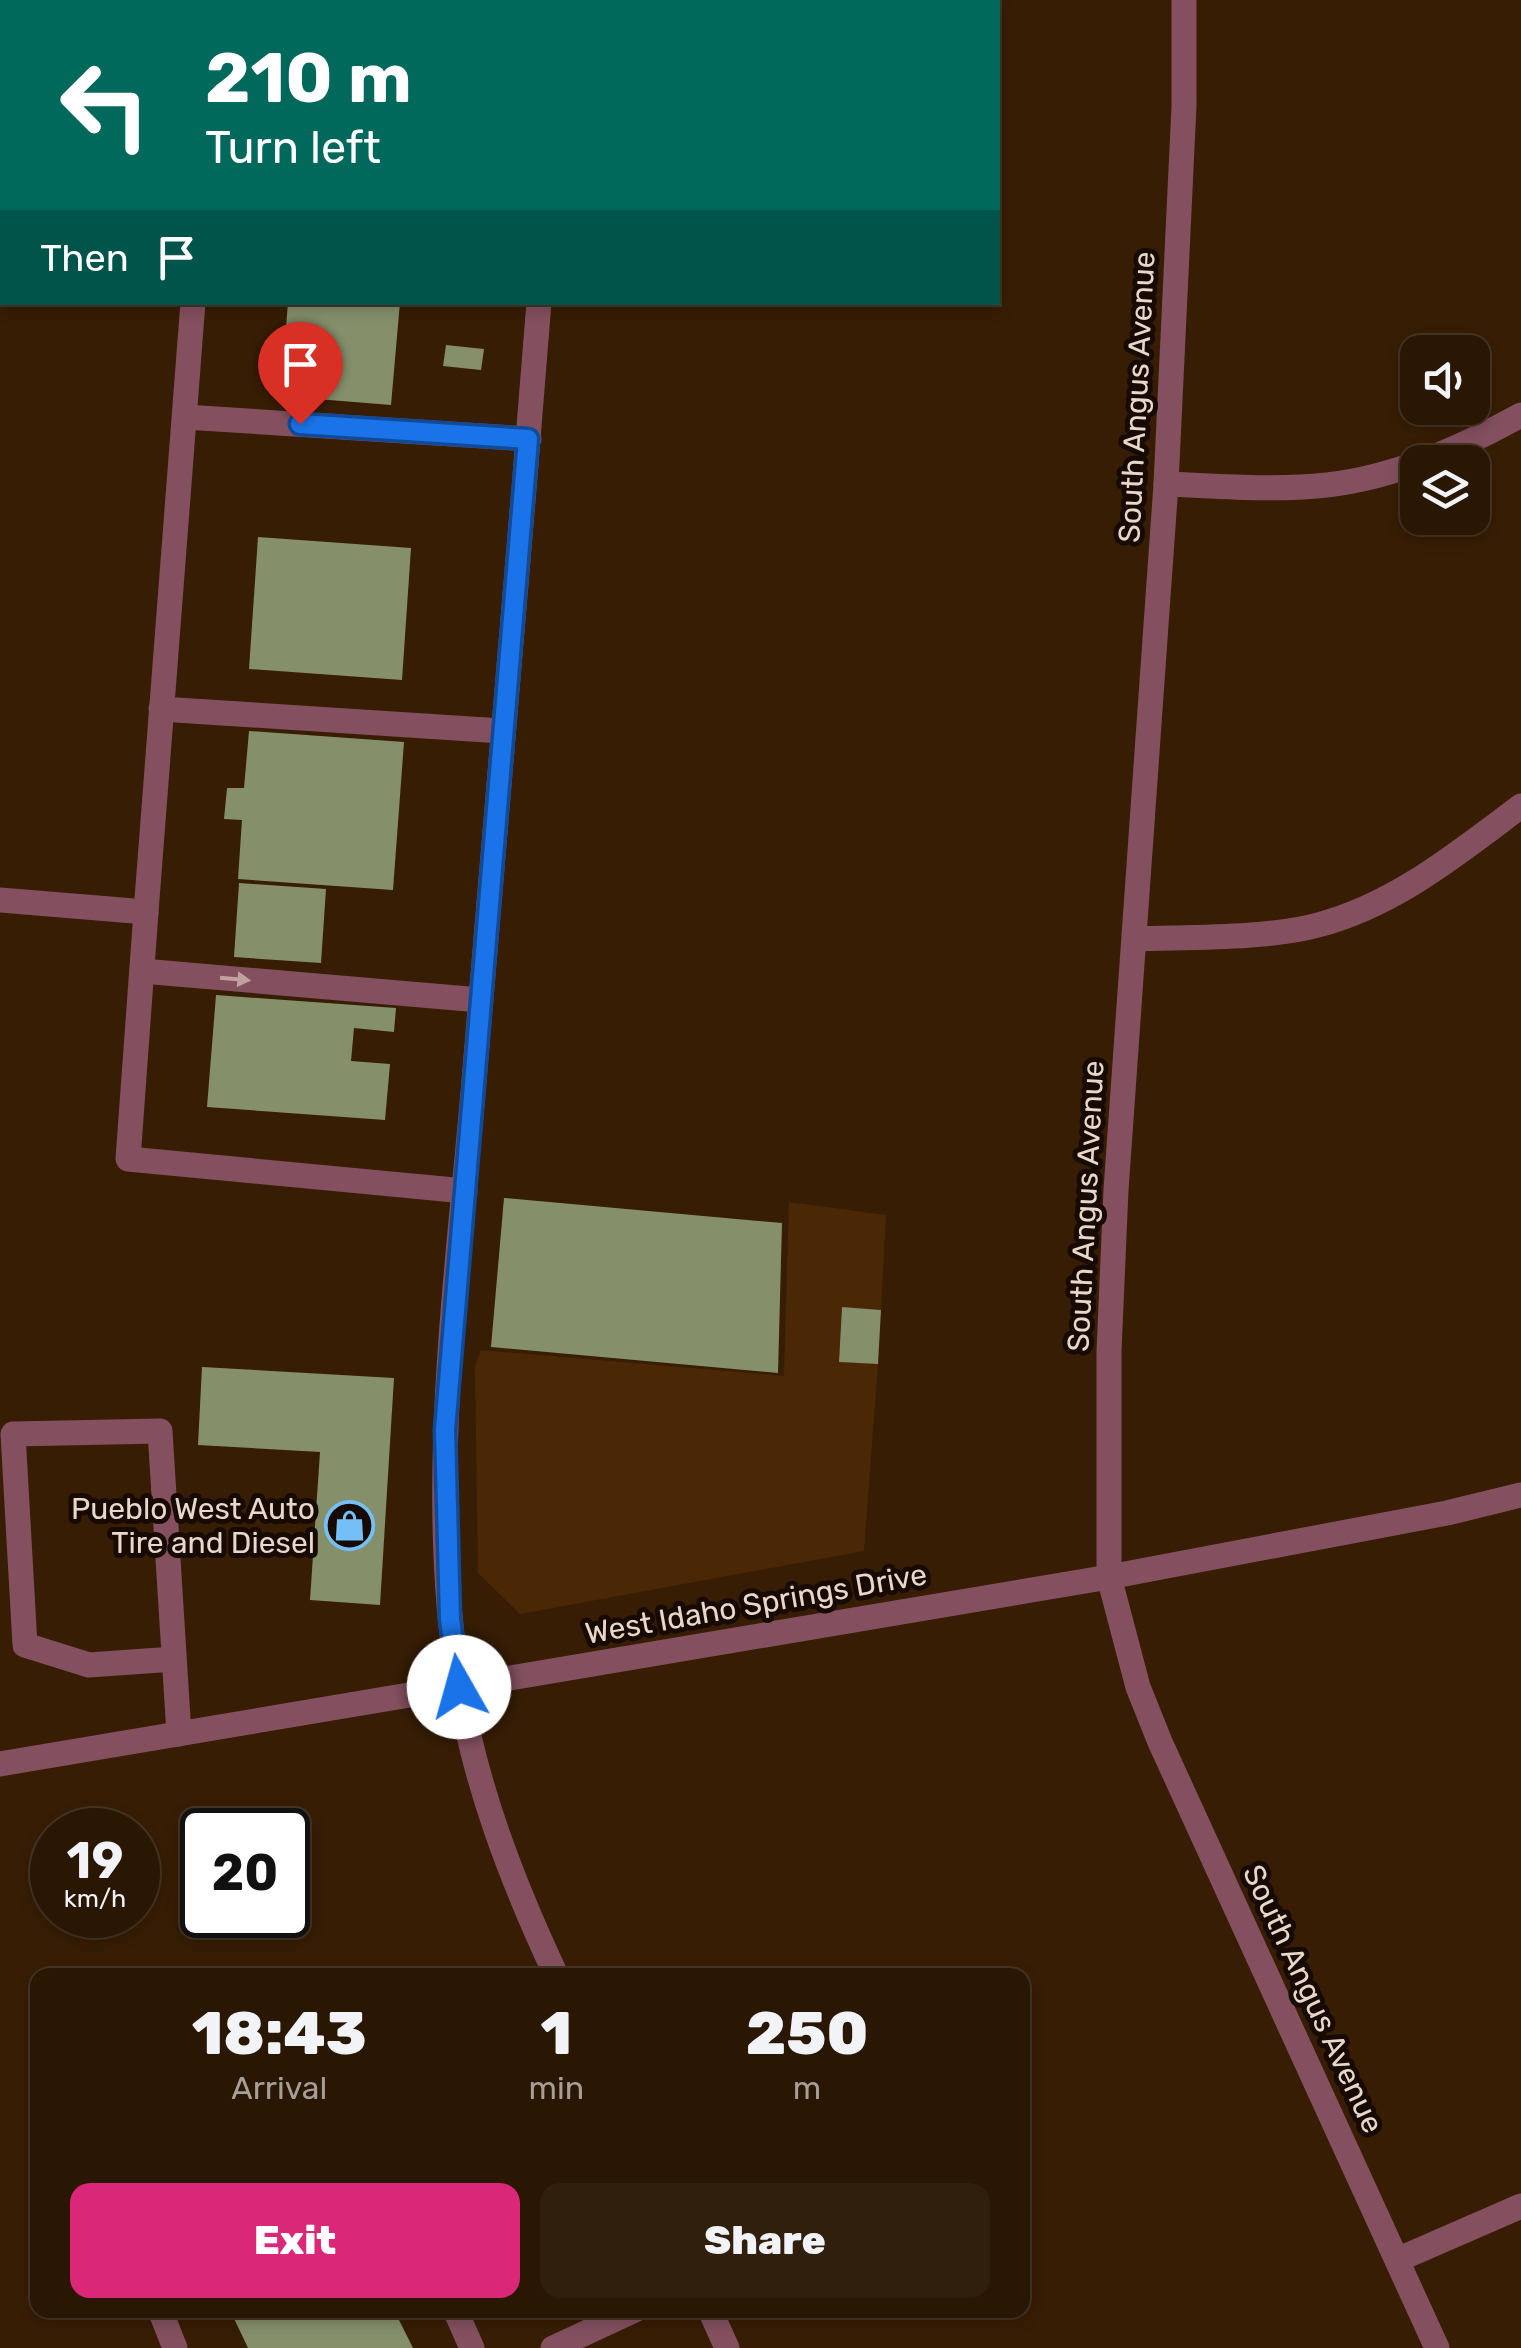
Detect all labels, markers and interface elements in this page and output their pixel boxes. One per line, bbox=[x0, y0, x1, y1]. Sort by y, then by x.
text: 210 m bbox=[205, 37, 412, 120]
icon: left bbox=[40, 40, 170, 170]
text: Turn left bbox=[205, 121, 381, 174]
icon: arrive bbox=[149, 230, 204, 285]
text: Then bbox=[40, 235, 129, 281]
street label: South Angus Avenue bbox=[1111, 250, 1163, 544]
pin bbox=[258, 322, 343, 425]
map controls bbox=[1400, 335, 1490, 535]
button: sound bbox=[1400, 335, 1490, 425]
icon: arrive bbox=[273, 337, 328, 392]
button: layers bbox=[1400, 445, 1490, 535]
one-way arrow bbox=[219, 971, 251, 987]
street label: South Angus Avenue bbox=[1060, 1059, 1112, 1353]
place label: Pueblo West Auto Tire and Diesel bbox=[71, 1491, 315, 1561]
shop icon: Pueblo West Auto Tire and Diesel bbox=[324, 1500, 376, 1552]
street label: West Idaho Springs Drive bbox=[582, 1556, 930, 1652]
position arrow bbox=[407, 1635, 511, 1739]
speed limit sign: 20 bbox=[180, 1808, 310, 1938]
text: 19 bbox=[67, 1831, 123, 1891]
street label: South Angus Avenue bbox=[1235, 1859, 1391, 2139]
text: km/h bbox=[64, 1884, 126, 1913]
text: 18:43 bbox=[192, 1998, 367, 2069]
text: 1 bbox=[541, 1998, 572, 2069]
text: 250 bbox=[746, 1998, 868, 2069]
text: Arrival bbox=[231, 2069, 327, 2107]
text: min bbox=[529, 2069, 584, 2107]
text: m bbox=[793, 2069, 821, 2107]
button: Exit bbox=[70, 2183, 520, 2298]
button: Share bbox=[540, 2183, 990, 2298]

